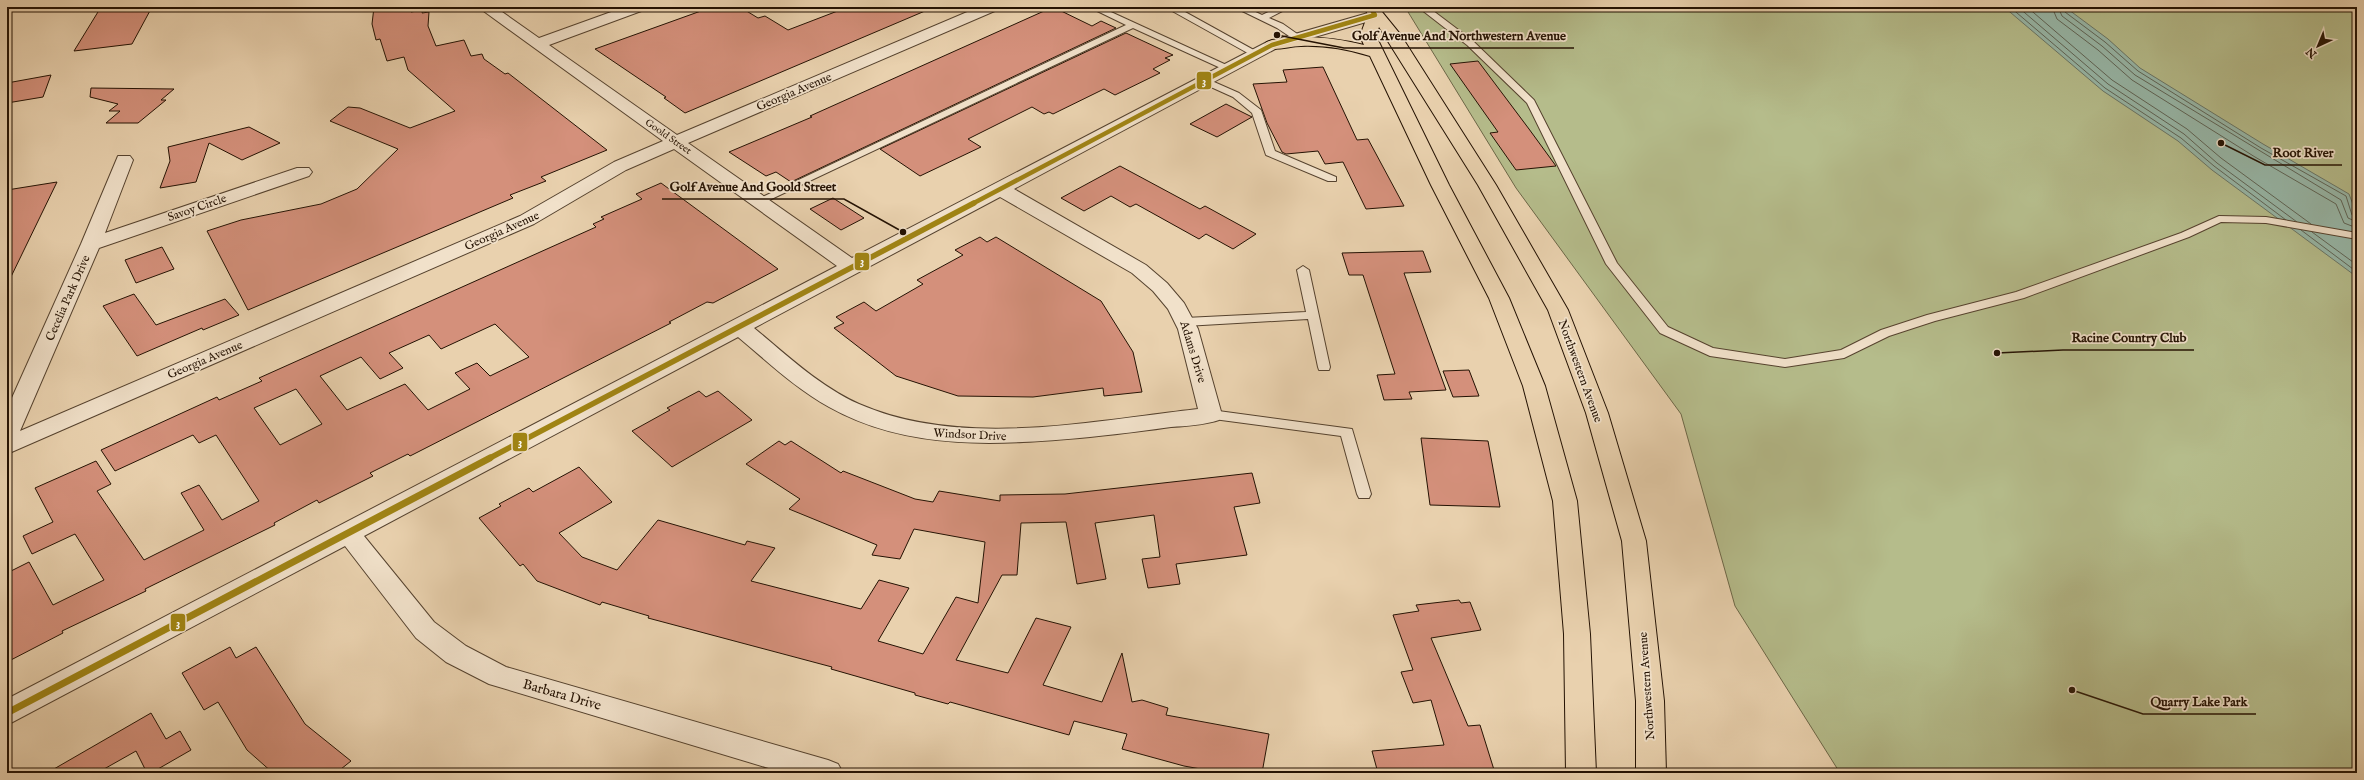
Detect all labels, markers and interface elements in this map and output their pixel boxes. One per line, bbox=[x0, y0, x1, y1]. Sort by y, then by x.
callout: Golf Avenue And Northwestern Avenue bbox=[1344, 23, 1574, 48]
north arrow bbox=[2298, 26, 2338, 66]
text: Golf Avenue And Northwestern Avenue bbox=[1352, 28, 1566, 45]
text: N bbox=[2303, 44, 2321, 62]
street label: Georgia Avenue bbox=[754, 69, 834, 115]
line badge: 3 bbox=[1196, 71, 1212, 90]
text: 3 bbox=[1202, 75, 1206, 89]
street label: Goold Street bbox=[642, 116, 694, 158]
callout: Root River bbox=[2265, 140, 2342, 165]
text: Root River bbox=[2273, 145, 2334, 162]
callout: Golf Avenue And Goold Street bbox=[662, 174, 844, 199]
text: Golf Avenue And Goold Street bbox=[670, 179, 837, 196]
street label: Savoy Circle bbox=[166, 191, 229, 225]
street label: Georgia Avenue bbox=[462, 208, 542, 254]
street label: Cecelia Park Drive bbox=[42, 252, 94, 343]
line badge: 3 bbox=[854, 252, 870, 271]
text: 3 bbox=[860, 255, 864, 269]
street label: Northwestern Avenue bbox=[1554, 317, 1606, 425]
street label: Adams Drive bbox=[1176, 318, 1210, 385]
callout: Racine Country Club bbox=[2063, 325, 2194, 350]
text: Racine Country Club bbox=[2071, 330, 2187, 347]
street label: Georgia Avenue bbox=[165, 337, 245, 383]
street label: Windsor Drive bbox=[933, 426, 1007, 444]
line badge: 3 bbox=[512, 432, 528, 452]
text: 3 bbox=[518, 436, 522, 450]
line badge: 3 bbox=[170, 613, 186, 632]
text: 3 bbox=[176, 617, 180, 631]
street label: Northwestern Avenue bbox=[1636, 631, 1658, 741]
street label: Barbara Drive bbox=[521, 675, 604, 715]
callout: Quarry Lake Park bbox=[2143, 689, 2256, 714]
text: Quarry Lake Park bbox=[2150, 694, 2249, 711]

